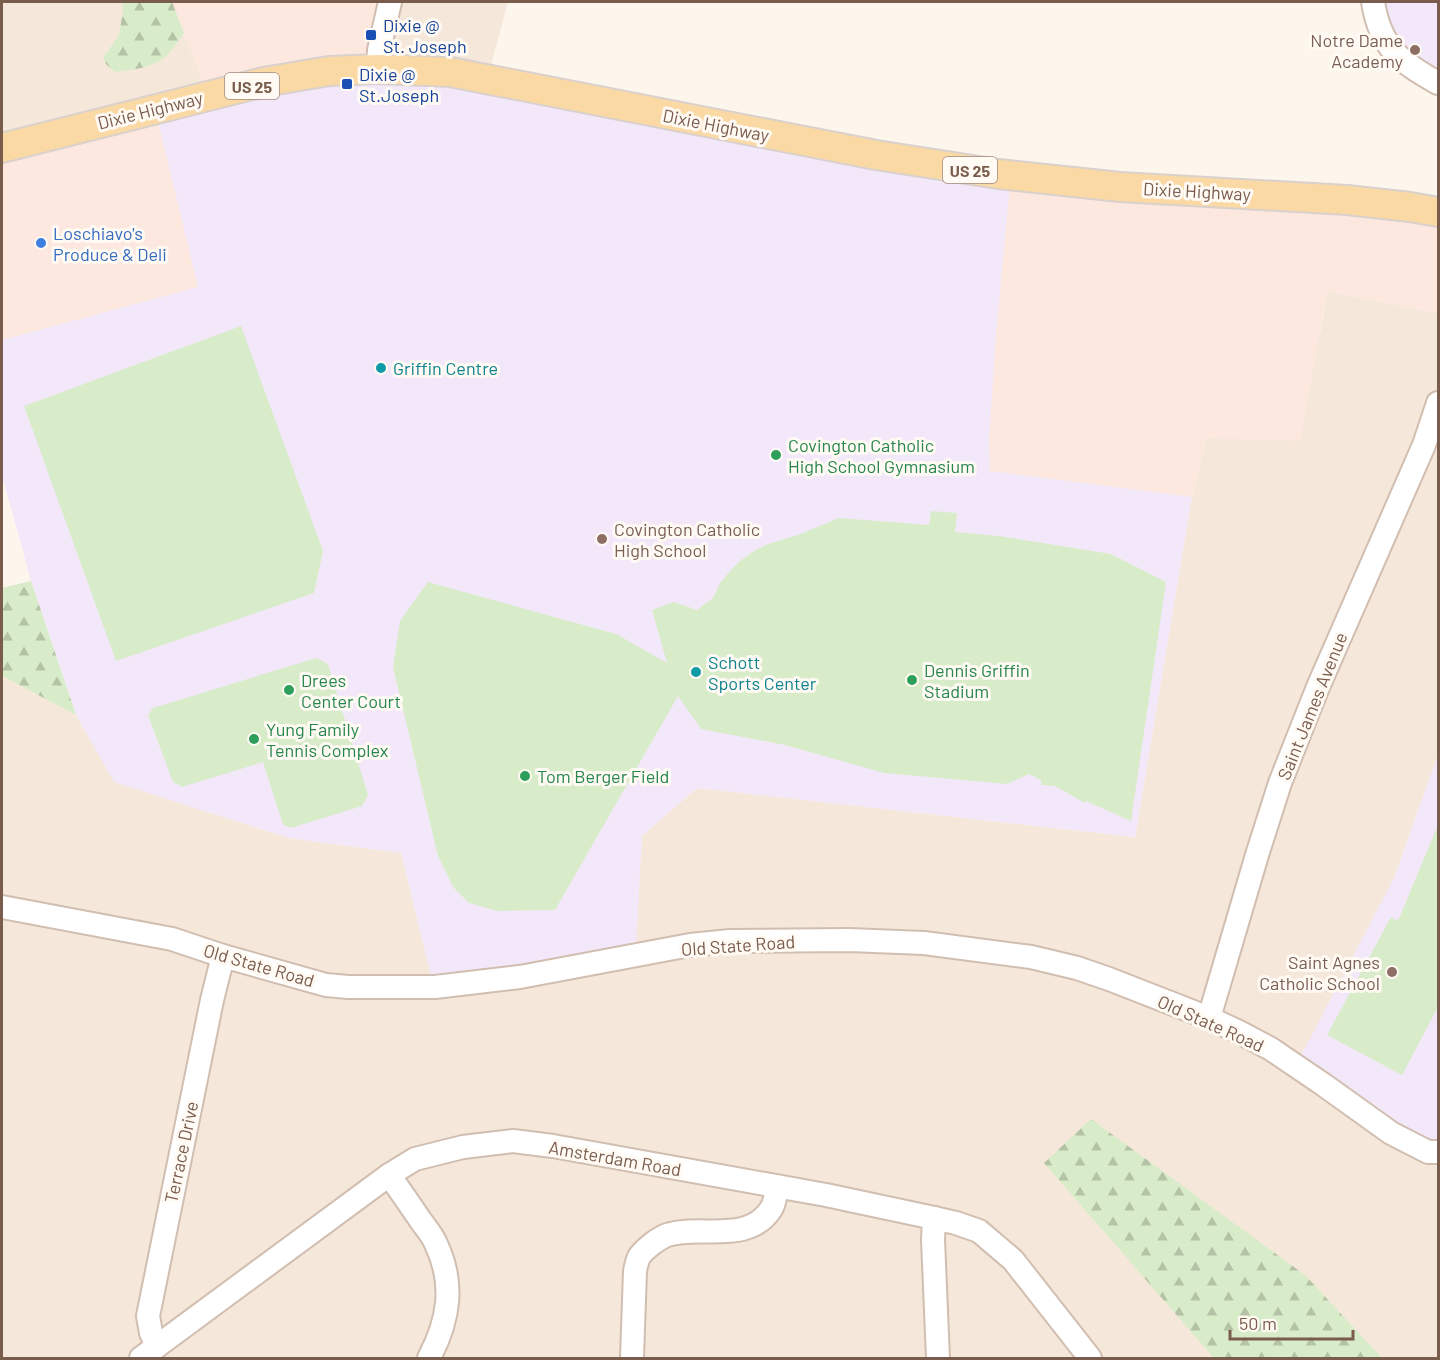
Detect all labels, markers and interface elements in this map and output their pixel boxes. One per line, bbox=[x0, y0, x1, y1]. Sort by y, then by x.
place label: Dixie @ St. Joseph bbox=[383, 14, 467, 57]
marker: Dixie @ St. Joseph bbox=[364, 28, 378, 42]
place label: Notre Dame Academy bbox=[1310, 29, 1403, 72]
marker: Notre Dame Academy bbox=[1408, 43, 1422, 57]
place label: Dixie @ St.Joseph bbox=[359, 63, 439, 106]
road number: US 25 bbox=[225, 73, 279, 99]
marker: Dixie @ St.Joseph bbox=[340, 77, 354, 91]
street label: Dixie Highway bbox=[95, 86, 205, 134]
street label: Dixie Highway bbox=[661, 104, 771, 146]
road number: US 25 bbox=[943, 157, 997, 183]
street label: Dixie Highway bbox=[1143, 177, 1251, 205]
place label: Loschiavo's Produce & Deli bbox=[53, 222, 167, 265]
marker: Loschiavo's Produce & Deli bbox=[34, 236, 48, 250]
place label: Griffin Centre bbox=[393, 357, 498, 379]
marker: Griffin Centre bbox=[374, 361, 388, 375]
place label: Covington Catholic High School Gymnasium bbox=[788, 434, 975, 477]
marker: Covington Catholic High School Gymnasium bbox=[769, 448, 783, 462]
place label: Covington Catholic High School bbox=[614, 518, 760, 561]
marker: Covington Catholic High School bbox=[595, 532, 609, 546]
street label: Saint James Avenue bbox=[1272, 629, 1352, 783]
place label: Schott Sports Center bbox=[708, 651, 817, 694]
place label: Dennis Griffin Stadium bbox=[924, 659, 1030, 702]
marker: Schott Sports Center bbox=[689, 665, 703, 679]
place label: Drees Center Court bbox=[301, 669, 401, 712]
marker: Dennis Griffin Stadium bbox=[905, 673, 919, 687]
marker: Drees Center Court bbox=[282, 683, 296, 697]
place label: Yung Family Tennis Complex bbox=[266, 718, 389, 761]
marker: Yung Family Tennis Complex bbox=[247, 732, 261, 746]
place label: Tom Berger Field bbox=[537, 765, 669, 787]
marker: Tom Berger Field bbox=[518, 769, 532, 783]
street label: Old State Road bbox=[680, 930, 796, 960]
street label: Old State Road bbox=[201, 939, 317, 991]
place label: Saint Agnes Catholic School bbox=[1259, 951, 1380, 994]
marker: Saint Agnes Catholic School bbox=[1385, 965, 1399, 979]
street label: Old State Road bbox=[1154, 990, 1268, 1056]
street label: Terrace Drive bbox=[159, 1099, 203, 1205]
street label: Amsterdam Road bbox=[547, 1136, 683, 1180]
scale bar bbox=[1230, 1303, 1353, 1341]
text: 50 m bbox=[1239, 1312, 1277, 1334]

